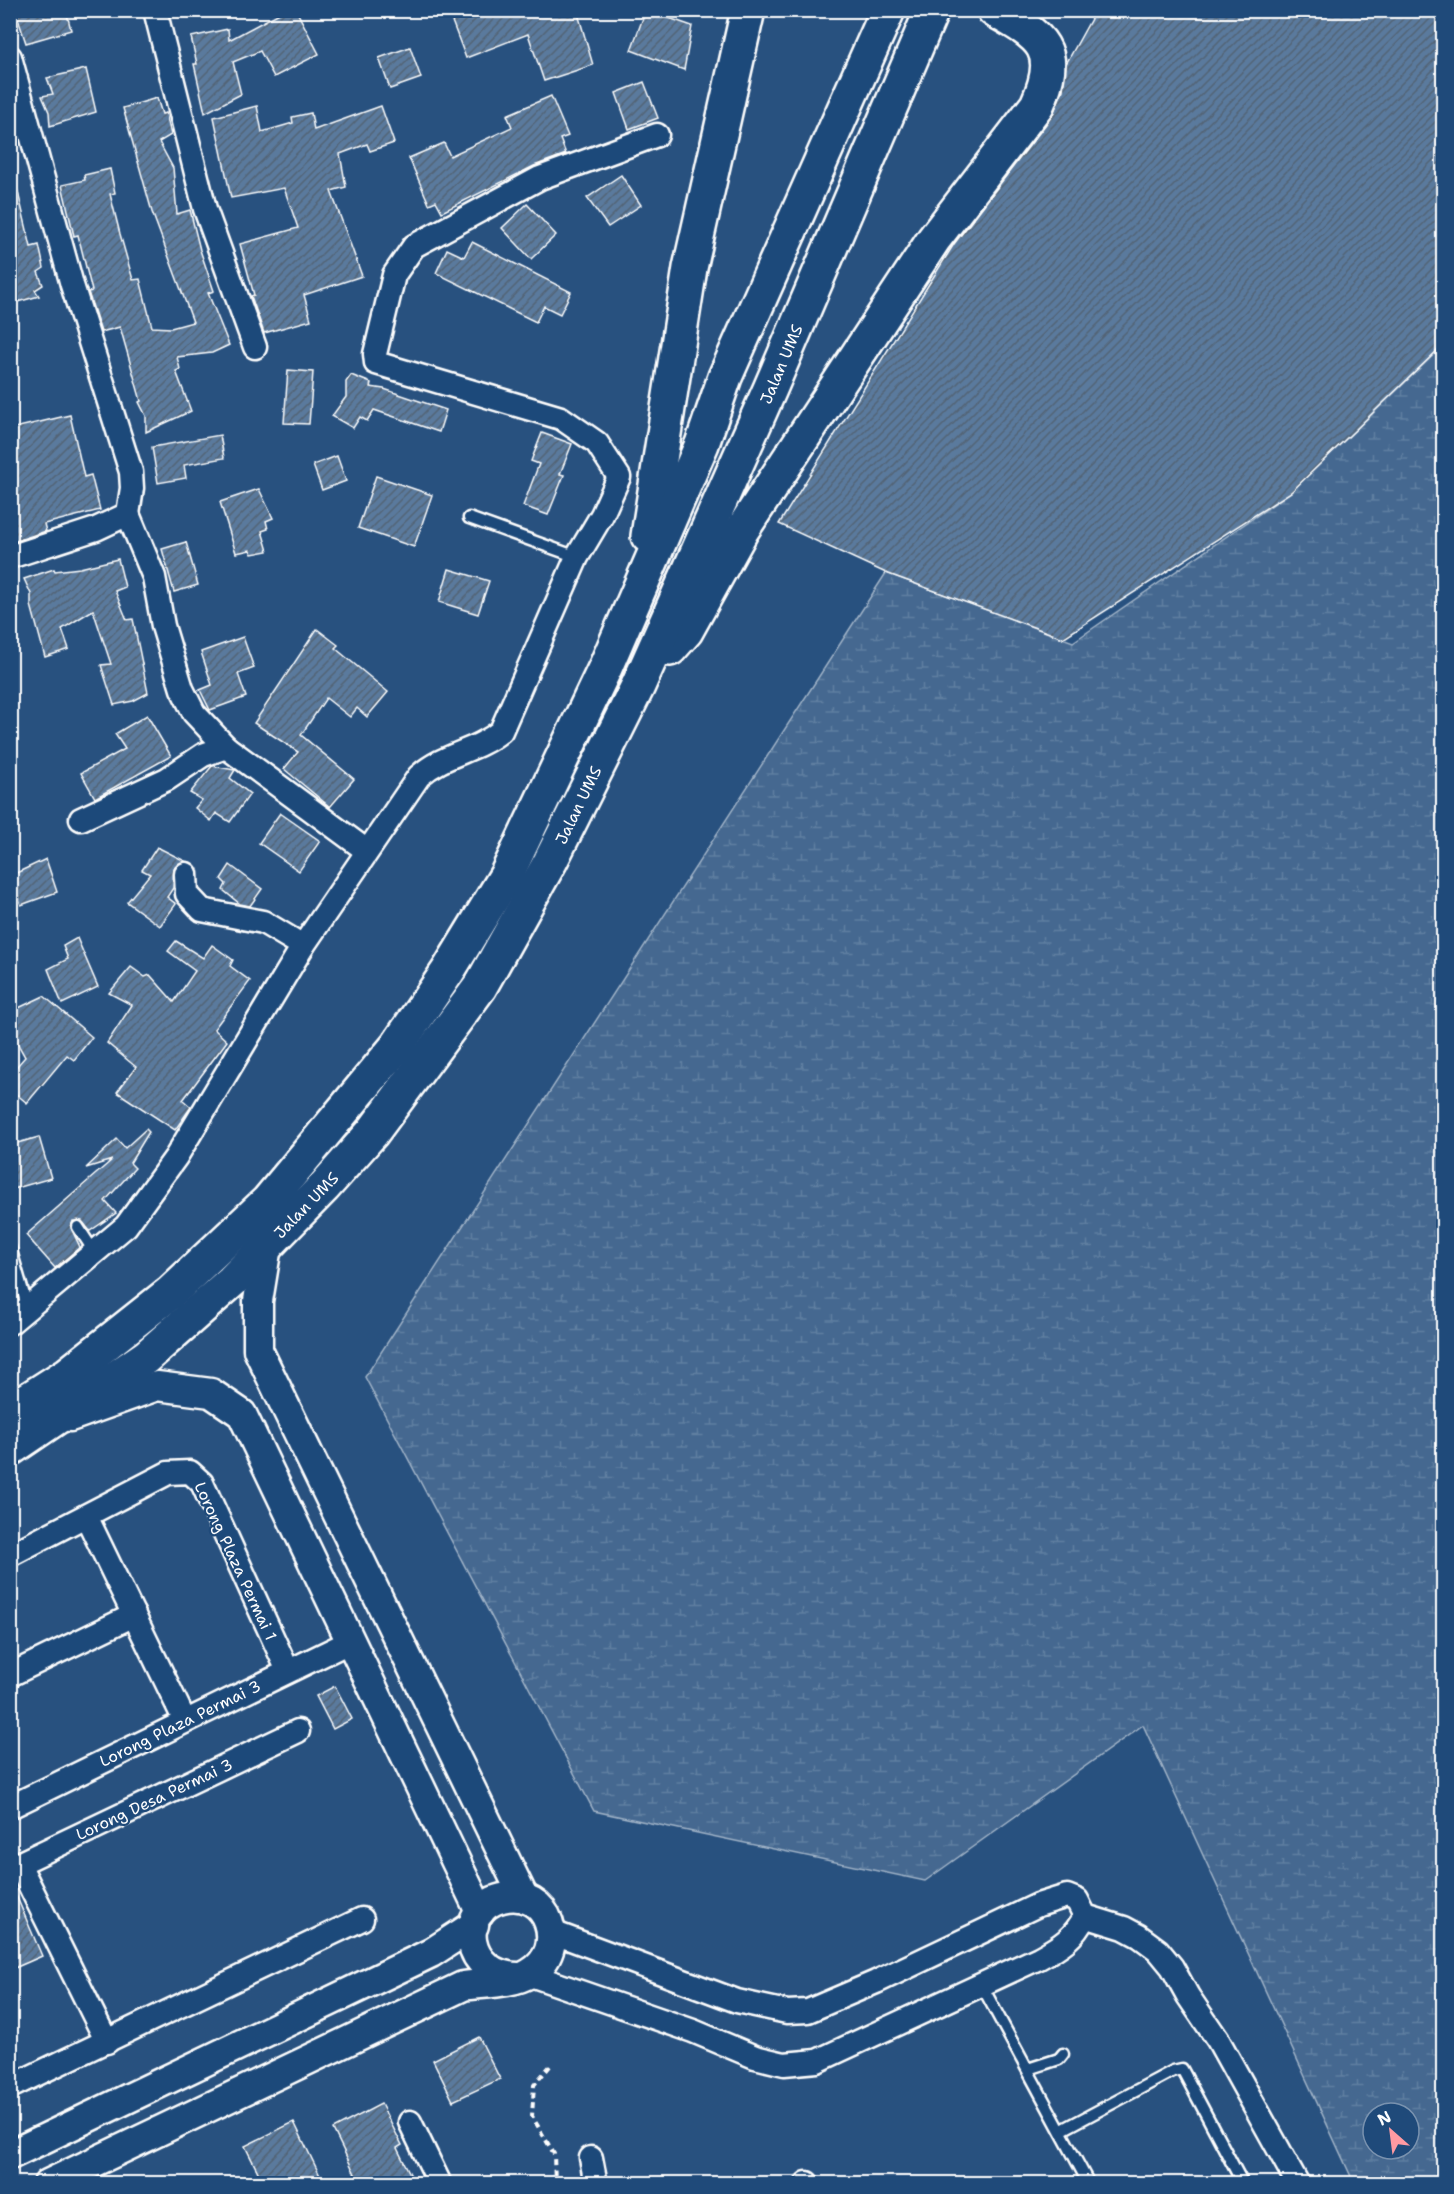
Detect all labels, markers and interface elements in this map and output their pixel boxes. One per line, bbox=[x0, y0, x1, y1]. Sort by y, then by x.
street label: Jalan UMS bbox=[755, 321, 808, 407]
street label: Jalan UMS bbox=[551, 763, 606, 848]
street label: Jalan UMS bbox=[270, 1168, 343, 1243]
street label: Lorong Plaza Permai 1 bbox=[190, 1479, 282, 1644]
street label: Lorong Plaza Permai 3 bbox=[96, 1675, 264, 1772]
street label: Lorong Desa Permai 3 bbox=[72, 1754, 236, 1845]
north arrow bbox=[1361, 2101, 1421, 2161]
text: N bbox=[1374, 2106, 1395, 2130]

